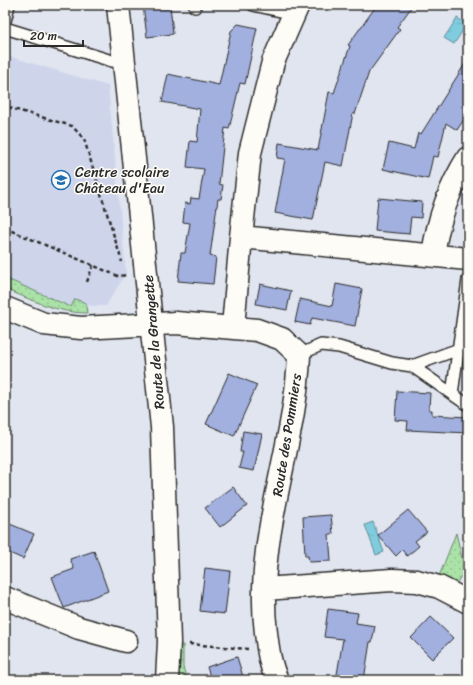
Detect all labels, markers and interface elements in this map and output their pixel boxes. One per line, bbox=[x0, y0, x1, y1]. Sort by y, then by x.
scale bar bbox=[24, 22, 83, 48]
text: 20 m bbox=[30, 25, 57, 47]
place label: Centre scolaire Château d'Eau bbox=[75, 160, 169, 201]
school or university icon: Centre scolaire Château d'Eau bbox=[50, 169, 72, 191]
street label: Route de la Grangette bbox=[136, 274, 172, 410]
street label: Route des Pommiers bbox=[265, 371, 309, 498]

